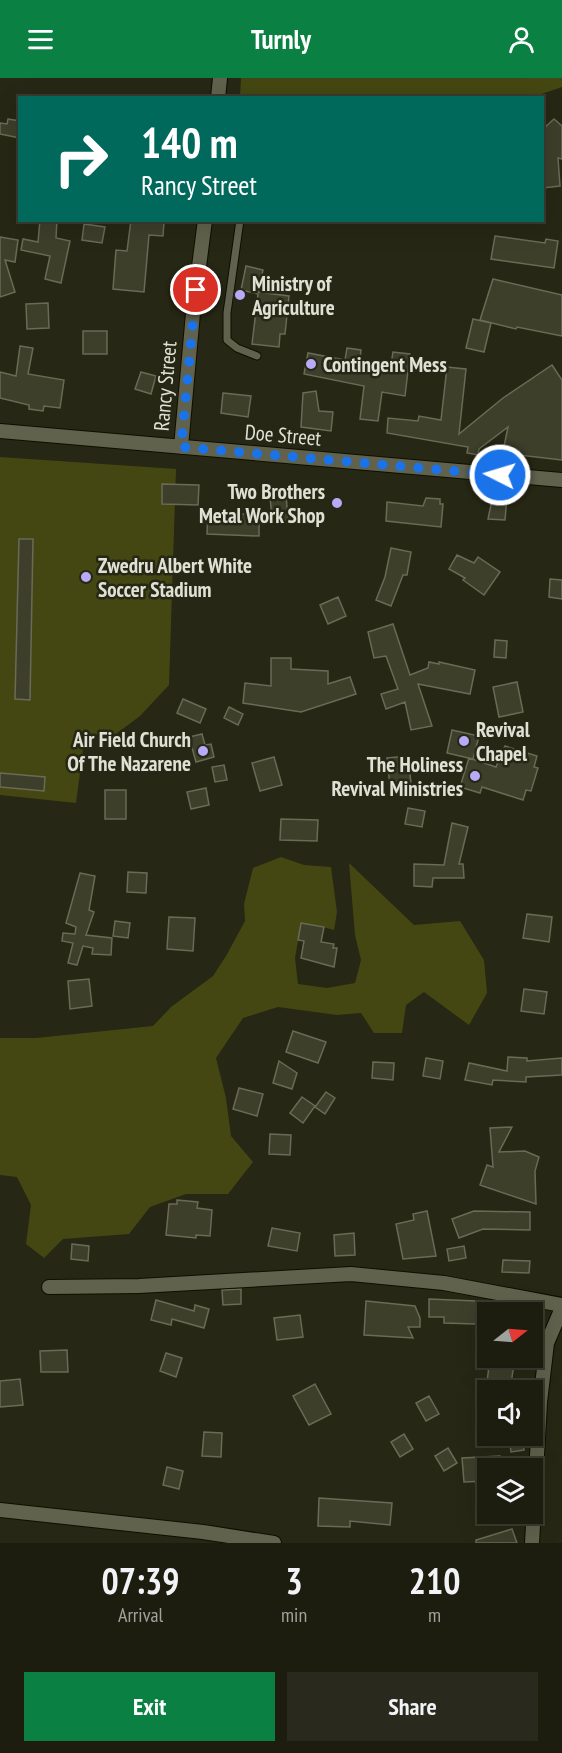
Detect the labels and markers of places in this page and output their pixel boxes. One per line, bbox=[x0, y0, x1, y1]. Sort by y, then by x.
pin bbox=[170, 264, 221, 315]
place label: Ministry of Agriculture bbox=[251, 270, 335, 321]
marker: Ministry of Agriculture bbox=[233, 288, 247, 302]
place label: Contingent Mess bbox=[323, 351, 447, 378]
marker: Contingent Mess bbox=[304, 357, 318, 371]
place label: Two Brothers Metal Work Shop bbox=[199, 478, 325, 529]
marker: Two Brothers Metal Work Shop bbox=[330, 496, 344, 510]
place label: Zwedru Albert White Soccer Stadium bbox=[98, 552, 252, 603]
marker: Zwedru Albert White Soccer Stadium bbox=[79, 570, 93, 584]
place label: Revival Chapel bbox=[476, 716, 531, 767]
place label: Air Field Church Of The Nazarene bbox=[67, 726, 191, 777]
marker: Revival Chapel bbox=[457, 734, 471, 748]
marker: Air Field Church Of The Nazarene bbox=[196, 744, 210, 758]
place label: The Holiness Revival Ministries bbox=[331, 751, 463, 802]
marker: The Holiness Revival Ministries bbox=[468, 769, 482, 783]

